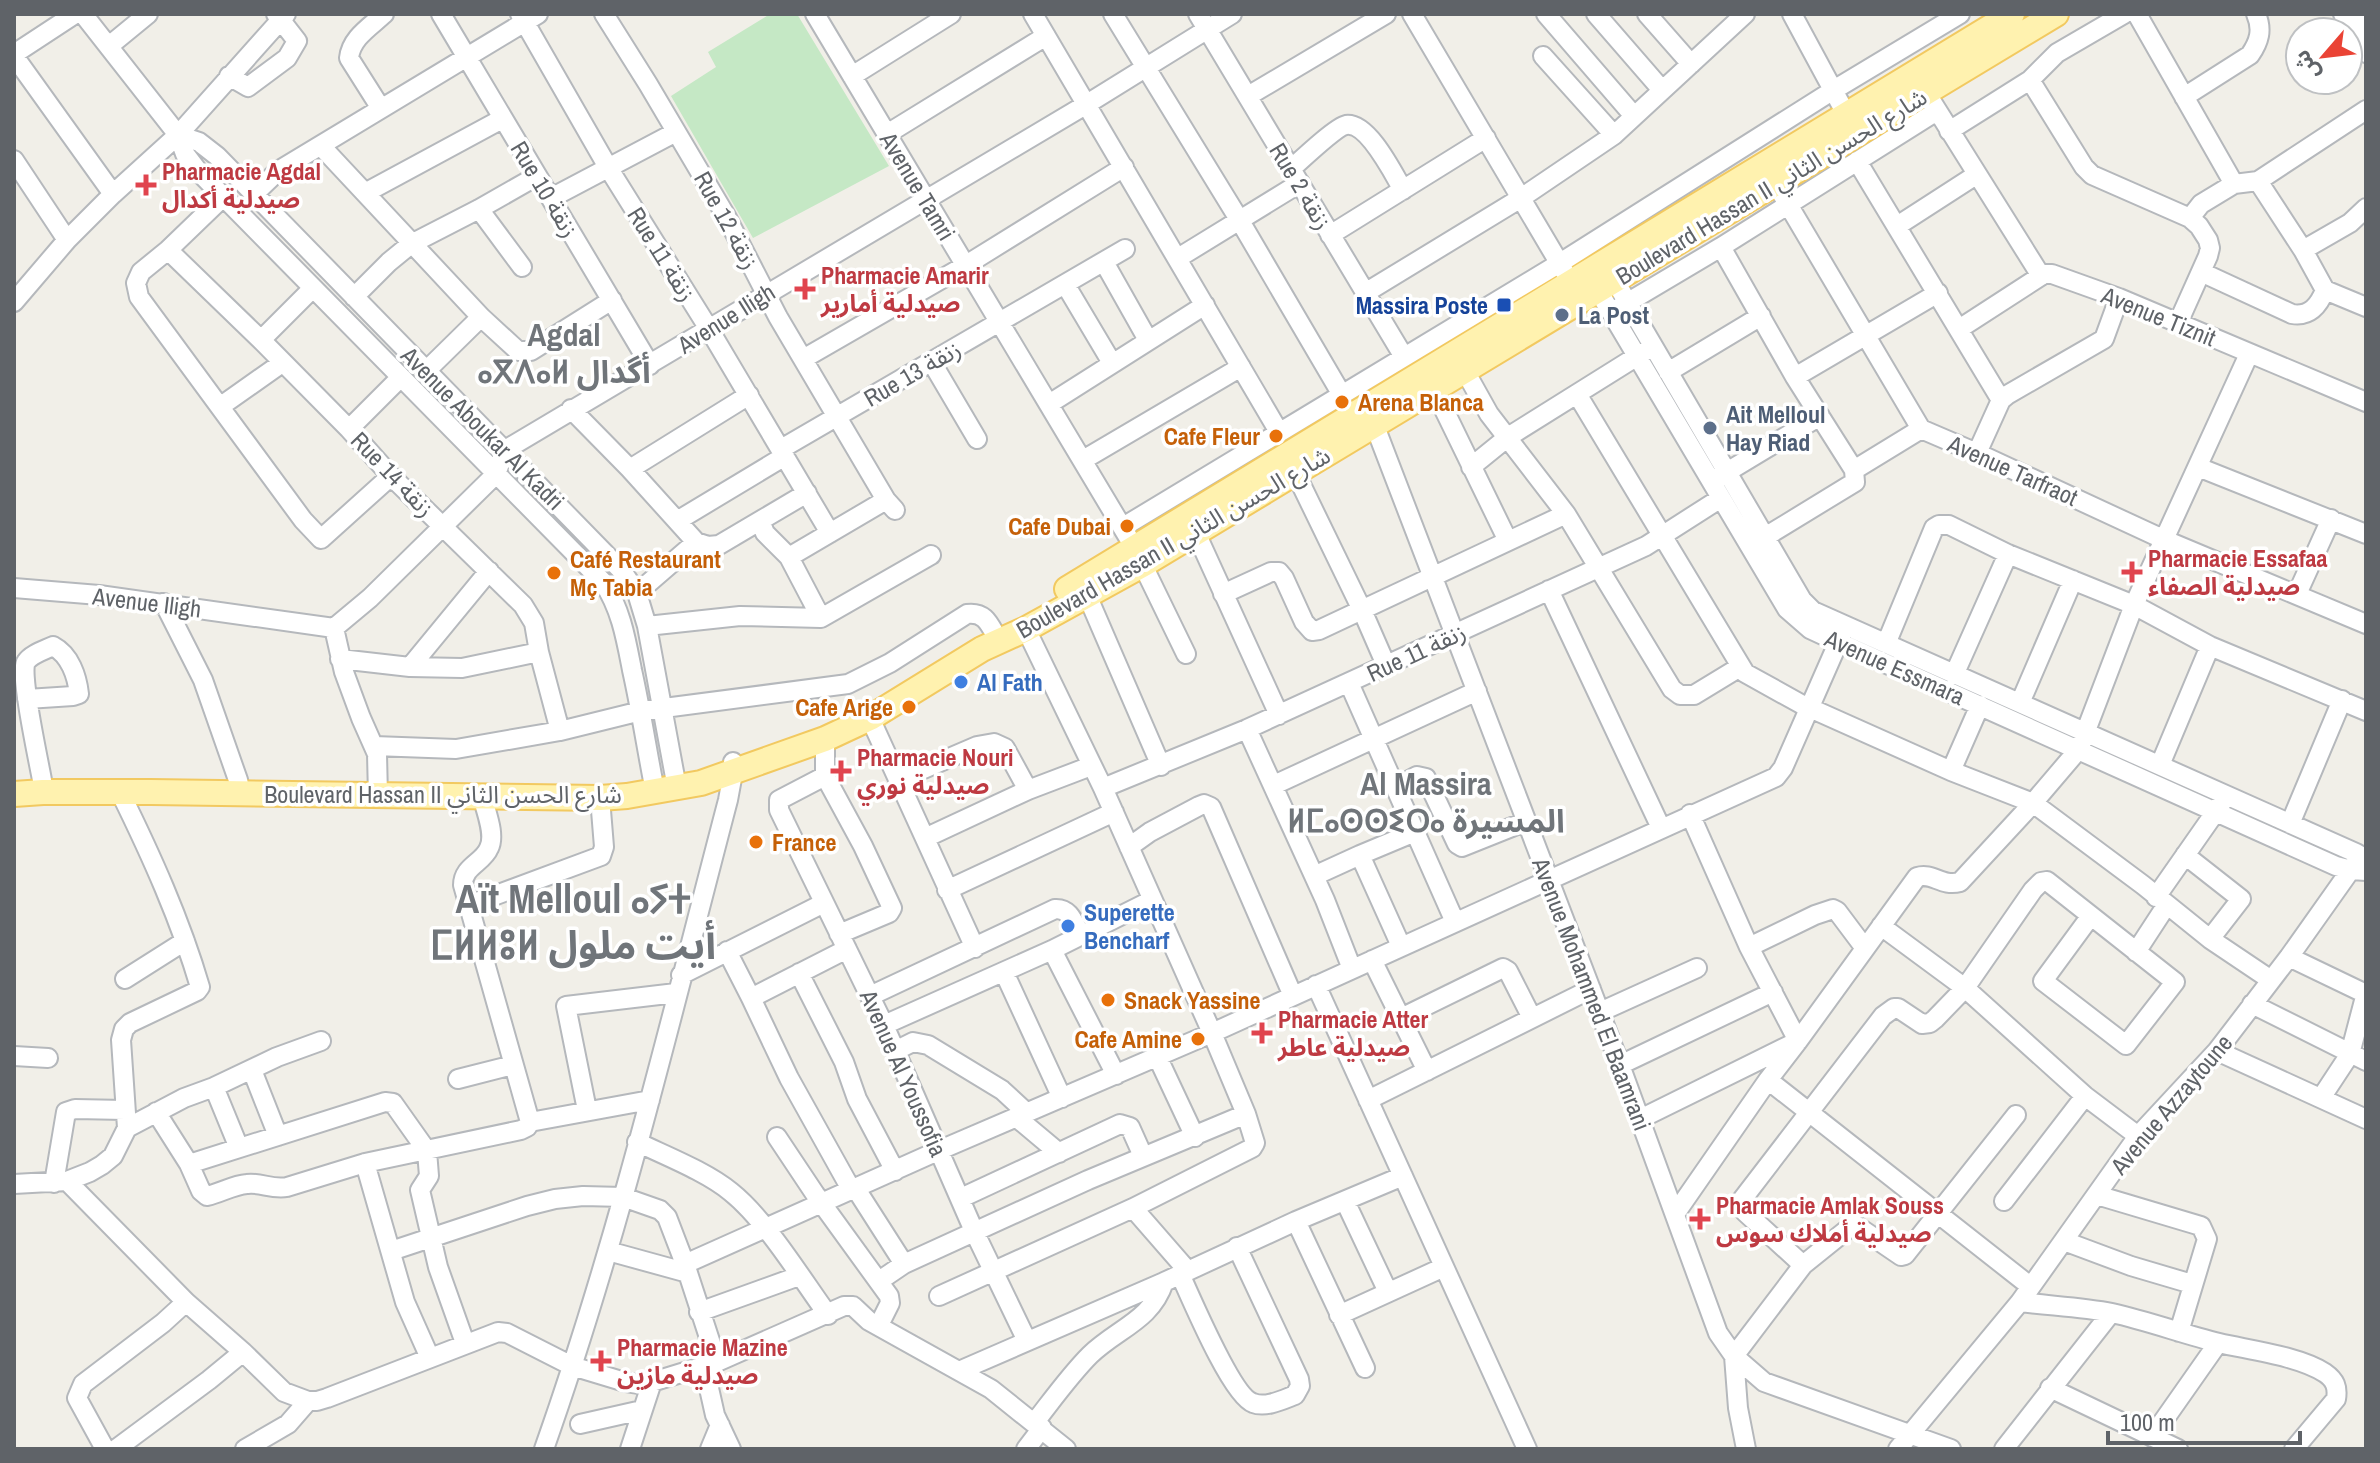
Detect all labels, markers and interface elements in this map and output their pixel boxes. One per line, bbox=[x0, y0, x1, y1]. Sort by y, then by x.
north arrow bbox=[2284, 16, 2364, 96]
text: ش bbox=[2286, 45, 2327, 86]
street label: Boulevard Hassan II شارع الحسن الثاني bbox=[1610, 80, 1934, 295]
street label: Avenue Tamri bbox=[873, 125, 963, 246]
street label: Rue 10 زنقة bbox=[504, 135, 586, 243]
street label: Rue 2 زنقة bbox=[1263, 137, 1339, 235]
place label: Pharmacie Agdal صيدلية أكدال bbox=[162, 155, 321, 215]
street label: Rue 12 زنقة bbox=[687, 165, 767, 275]
marker: Pharmacie Agdal صيدلية أكدال bbox=[137, 176, 155, 194]
street label: Rue 11 زنقة bbox=[620, 201, 704, 307]
place label: Pharmacie Amarir صيدلية أمارير bbox=[820, 259, 989, 319]
street label: Avenue Iligh bbox=[670, 276, 781, 361]
street label: Avenue Tiznit bbox=[2096, 278, 2221, 354]
marker: Pharmacie Amarir صيدلية أمارير bbox=[796, 280, 814, 298]
place label: Massira Poste bbox=[1356, 289, 1488, 321]
marker: Massira Poste bbox=[1495, 296, 1513, 314]
place label: La Post bbox=[1578, 299, 1650, 331]
marker: La Post bbox=[1553, 306, 1571, 324]
district label: Agdal ⴰⴳⴷⴰⵍ أگدال bbox=[477, 313, 651, 393]
street label: Rue 13 زنقة bbox=[858, 332, 966, 414]
street label: Avenue Aboukar Al Kadri bbox=[394, 339, 572, 517]
place label: Arena Blanca bbox=[1358, 386, 1484, 418]
marker: Arena Blanca bbox=[1333, 393, 1351, 411]
place label: Ait Melloul Hay Riad bbox=[1726, 398, 1826, 458]
marker: Ait Melloul Hay Riad bbox=[1701, 419, 1719, 437]
place label: Cafe Fleur bbox=[1164, 420, 1260, 452]
street label: Rue 14 زنقة bbox=[344, 424, 442, 524]
marker: Cafe Fleur bbox=[1267, 427, 1285, 445]
street label: Avenue Tarfraot bbox=[1942, 427, 2083, 513]
street label: Boulevard Hassan II شارع الحسن الثاني bbox=[1010, 439, 1338, 648]
place label: Cafe Dubai bbox=[1008, 510, 1111, 542]
marker: Cafe Dubai bbox=[1118, 517, 1136, 535]
place label: Pharmacie Essafaa صيدلية الصفاء bbox=[2148, 542, 2327, 602]
place label: Café Restaurant Mç Tabia bbox=[570, 543, 721, 603]
marker: Pharmacie Essafaa صيدلية الصفاء bbox=[2123, 563, 2141, 581]
marker: Café Restaurant Mç Tabia bbox=[545, 564, 563, 582]
street label: Avenue Iligh bbox=[90, 579, 203, 625]
street label: Rue 11 زنقة bbox=[1361, 615, 1471, 689]
street label: Avenue Essmara bbox=[1819, 622, 1970, 712]
place label: Al Fath bbox=[977, 666, 1043, 698]
marker: Al Fath bbox=[952, 673, 970, 691]
place label: Cafe Arige bbox=[795, 691, 893, 723]
marker: Cafe Arige bbox=[900, 698, 918, 716]
place label: Pharmacie Nouri صيدلية نوري bbox=[857, 741, 1013, 806]
marker: Pharmacie Nouri صيدلية نوري bbox=[832, 762, 850, 780]
district label: Al Massira ⵍⵎⴰⵙⵙⵉⵔⴰ المسيرة bbox=[1287, 762, 1565, 842]
street label: Boulevard Hassan II شارع الحسن الثاني bbox=[264, 778, 622, 814]
place label: France bbox=[772, 826, 837, 858]
marker: France bbox=[747, 833, 765, 851]
street label: Avenue Mohammed El Baamrani bbox=[1525, 852, 1659, 1135]
district label: Aït Melloul ⴰⵢⵜ ⵎⵍⵍⵓⵍ أيت ملول bbox=[430, 872, 716, 971]
place label: Superette Bencharf bbox=[1084, 896, 1175, 956]
marker: Superette Bencharf bbox=[1059, 917, 1077, 935]
street label: Avenue Al Youssofia bbox=[852, 984, 955, 1162]
place label: Snack Yassine bbox=[1124, 984, 1260, 1016]
marker: Snack Yassine bbox=[1099, 991, 1117, 1009]
place label: Pharmacie Atter صيدلية عاطر bbox=[1277, 1003, 1429, 1063]
place label: Cafe Amine bbox=[1074, 1023, 1182, 1055]
marker: Pharmacie Atter صيدلية عاطر bbox=[1253, 1024, 1271, 1042]
street label: Avenue Azzaytoune bbox=[2102, 1027, 2239, 1182]
marker: Cafe Amine bbox=[1189, 1030, 1207, 1048]
place label: Pharmacie Amlak Souss صيدلية أملاك سوس bbox=[1716, 1189, 1944, 1249]
marker: Pharmacie Amlak Souss صيدلية أملاك سوس bbox=[1691, 1210, 1709, 1228]
place label: Pharmacie Mazine صيدلية مازين bbox=[617, 1331, 788, 1391]
marker: Pharmacie Mazine صيدلية مازين bbox=[592, 1352, 610, 1370]
scale bar bbox=[2108, 1395, 2300, 1445]
text: 100 m bbox=[2120, 1406, 2175, 1438]

